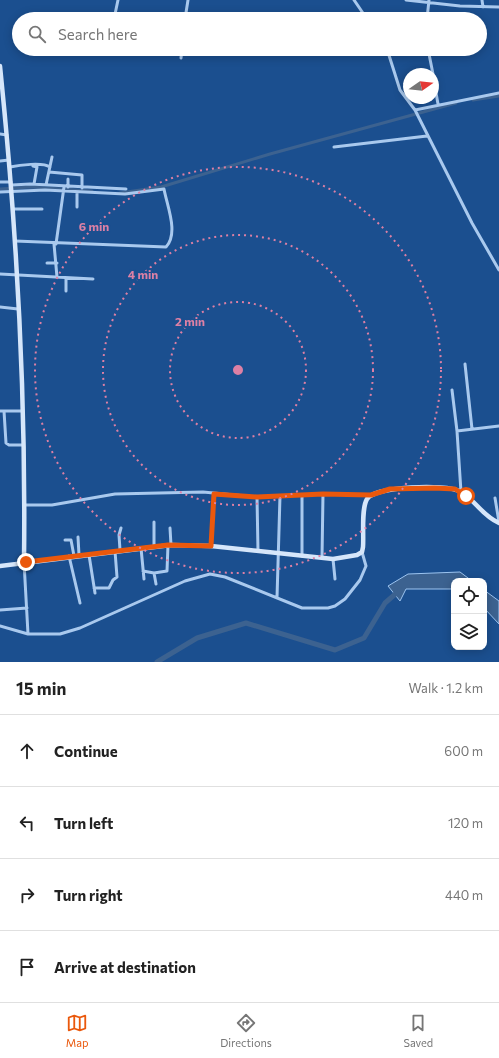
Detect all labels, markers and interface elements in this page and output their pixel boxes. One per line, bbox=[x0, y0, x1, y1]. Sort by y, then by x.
search box bbox=[12, 12, 487, 56]
icon: search bbox=[26, 23, 48, 45]
text: Search here bbox=[58, 25, 137, 43]
north arrow bbox=[403, 68, 439, 104]
text: 6 min bbox=[79, 219, 109, 233]
text: 4 min bbox=[128, 267, 158, 281]
text: 2 min bbox=[175, 314, 205, 328]
centre of rings bbox=[231, 363, 245, 377]
route start bbox=[457, 487, 475, 505]
route end bbox=[17, 553, 35, 571]
map controls bbox=[451, 578, 487, 650]
button: locate bbox=[451, 578, 487, 614]
button: layers bbox=[451, 614, 487, 650]
text: 15 min bbox=[16, 678, 66, 699]
text: Walk · 1.2 km bbox=[409, 680, 483, 696]
icon: ahead bbox=[16, 740, 38, 762]
text: Continue bbox=[54, 742, 118, 760]
text: 600 m bbox=[444, 743, 483, 759]
icon: left bbox=[16, 812, 38, 834]
text: Turn left bbox=[54, 814, 113, 832]
text: 120 m bbox=[448, 815, 483, 831]
icon: right bbox=[16, 884, 38, 906]
text: Turn right bbox=[54, 886, 123, 904]
text: 440 m bbox=[445, 887, 483, 903]
icon: arrive bbox=[16, 956, 38, 978]
text: Arrive at destination bbox=[54, 958, 196, 976]
tab: Map bbox=[66, 1012, 89, 1049]
tab: Directions bbox=[220, 1012, 272, 1049]
tab: Saved bbox=[403, 1012, 433, 1049]

